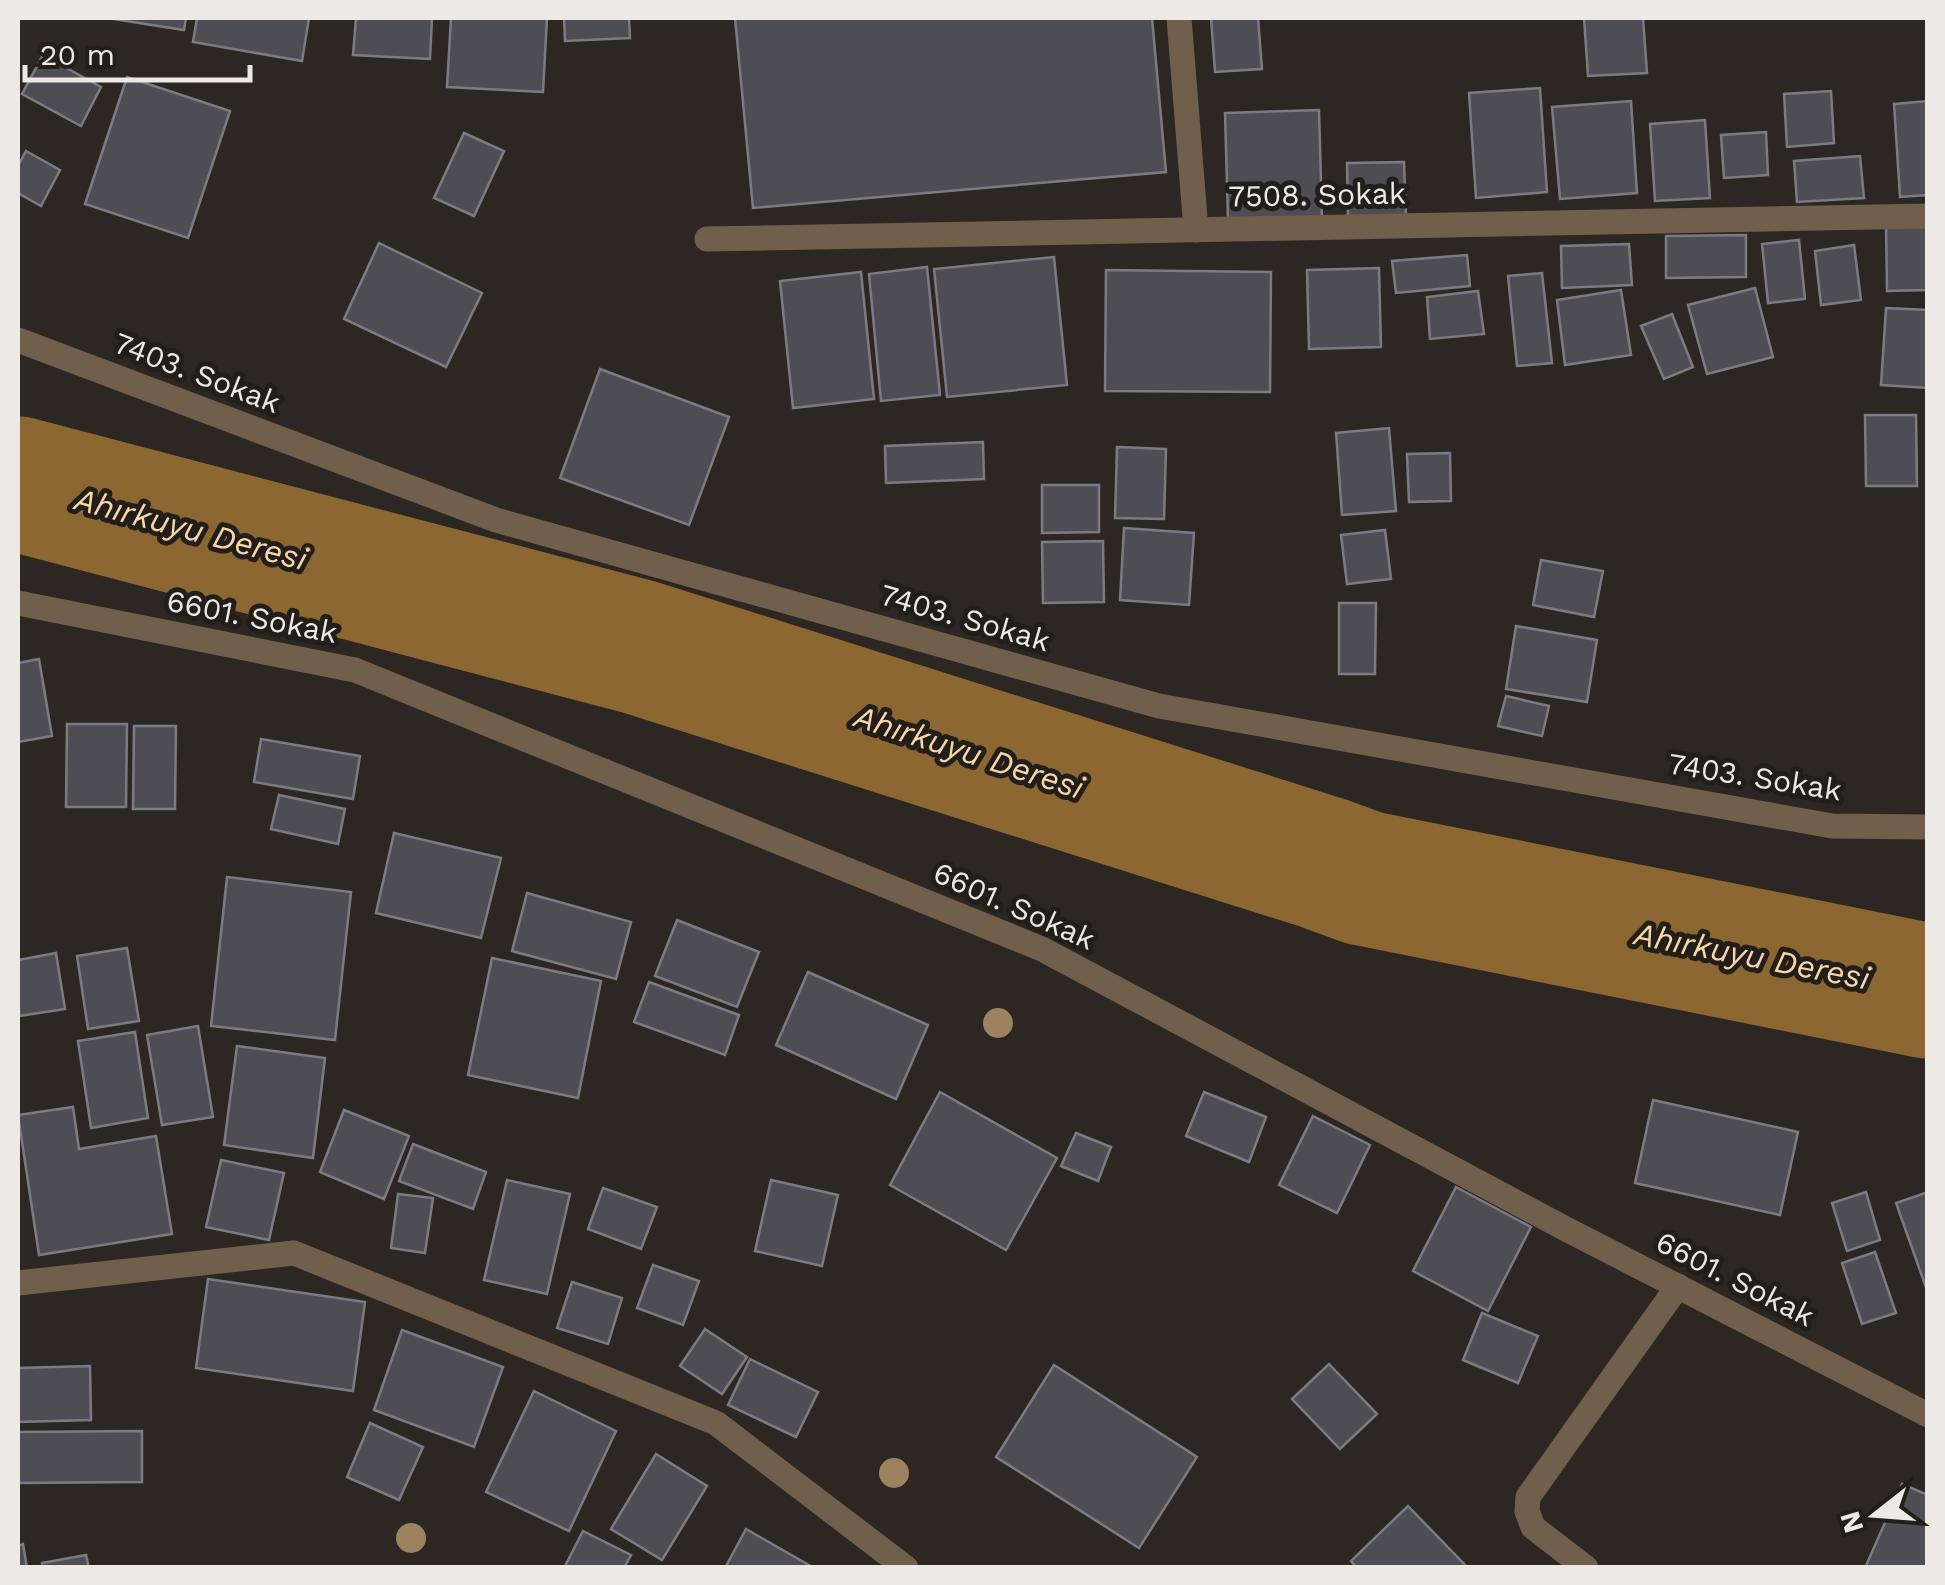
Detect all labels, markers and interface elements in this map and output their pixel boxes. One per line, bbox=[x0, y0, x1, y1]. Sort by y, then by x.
scale bar bbox=[25, 20, 250, 82]
text: 20 m bbox=[40, 37, 115, 72]
street label: 7508. Sokak bbox=[1228, 175, 1406, 214]
street label: 7403. Sokak bbox=[109, 325, 285, 420]
water label: Ahırkuyu Deresi bbox=[69, 479, 312, 578]
street label: 7403. Sokak bbox=[876, 577, 1054, 658]
street label: 6601. Sokak bbox=[164, 583, 340, 650]
water label: Ahırkuyu Deresi bbox=[848, 696, 1089, 807]
street label: 7403. Sokak bbox=[1666, 746, 1844, 807]
street label: 6601. Sokak bbox=[928, 854, 1100, 957]
water label: Ahırkuyu Deresi bbox=[1629, 914, 1873, 998]
street label: 6601. Sokak bbox=[1650, 1224, 1820, 1333]
north arrow bbox=[1825, 1465, 1925, 1565]
text: N bbox=[1833, 1507, 1870, 1537]

